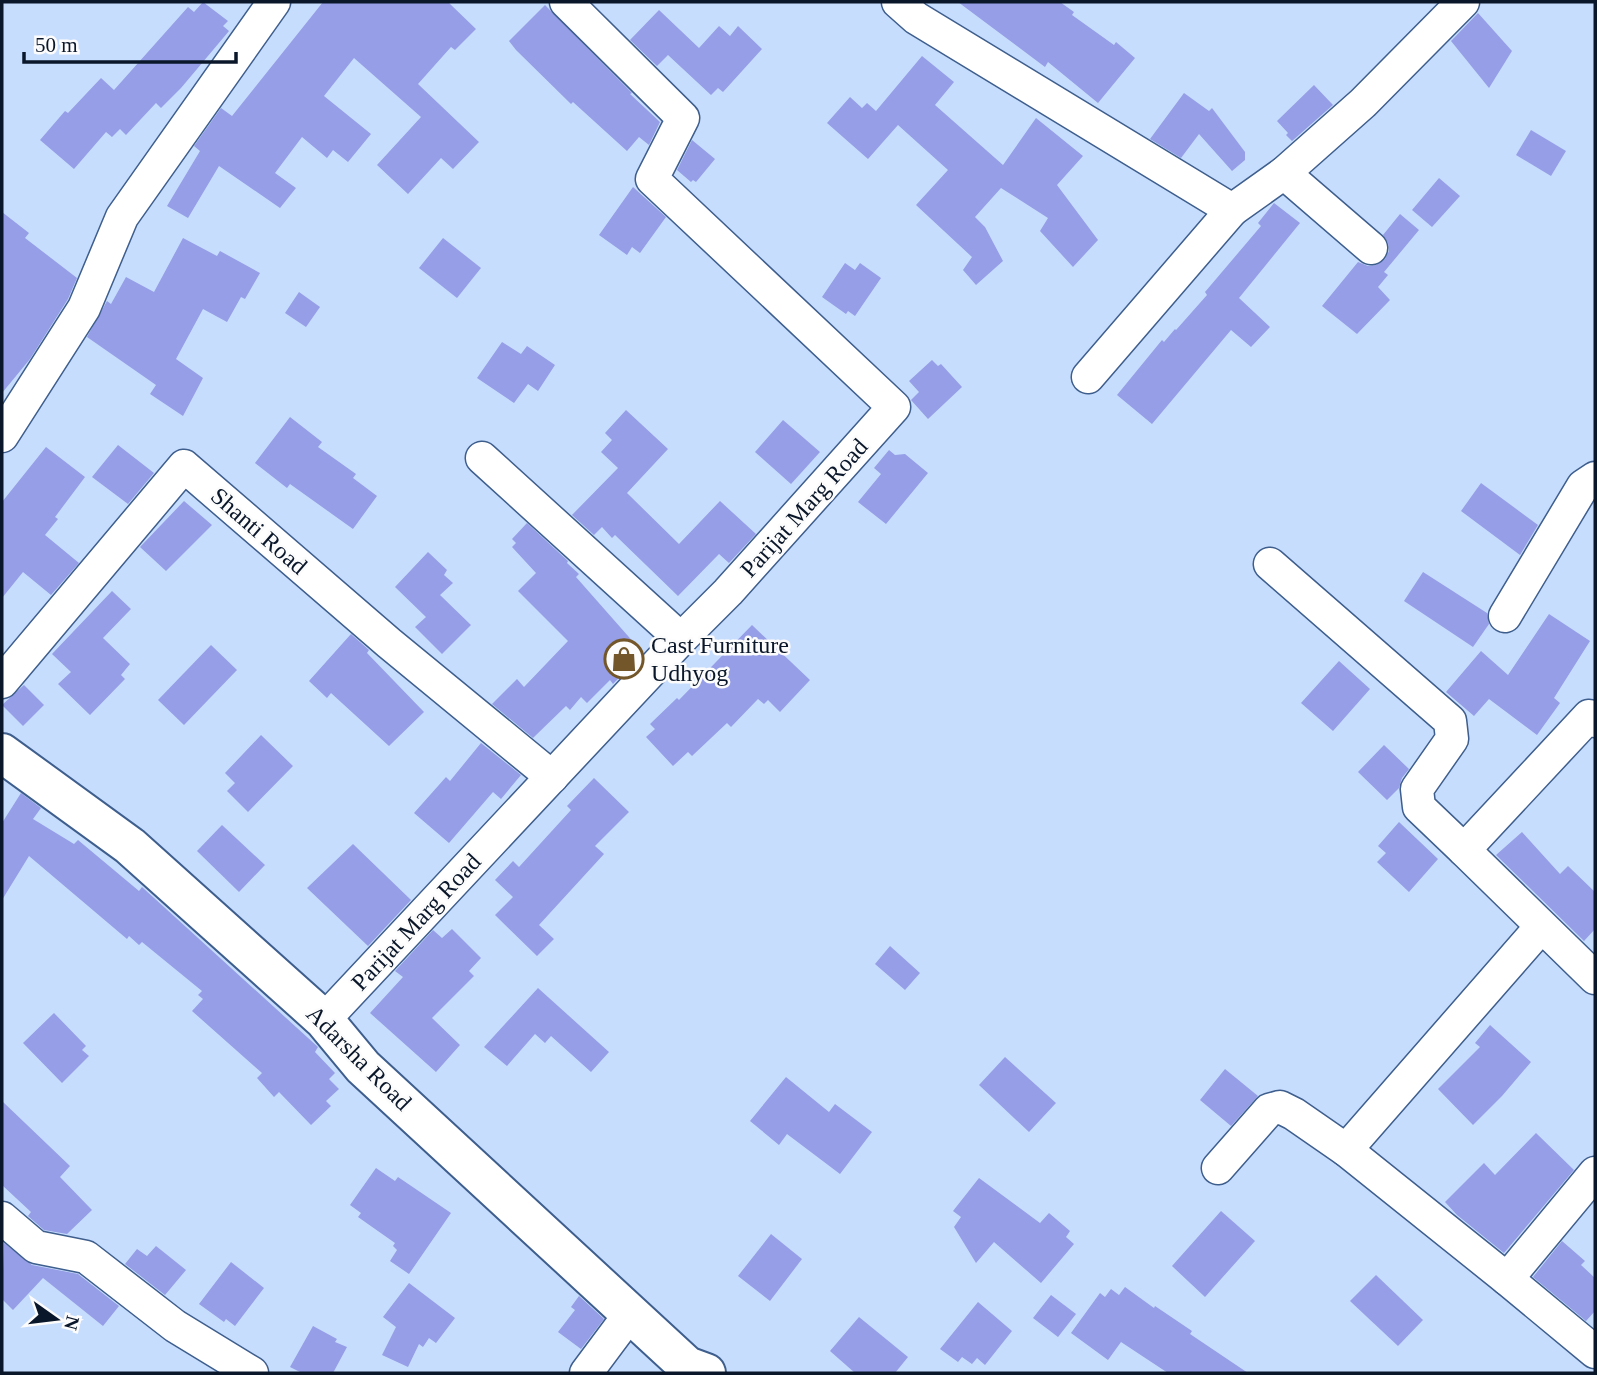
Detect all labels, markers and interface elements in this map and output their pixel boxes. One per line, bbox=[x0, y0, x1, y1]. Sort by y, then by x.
scale bar bbox=[24, 21, 236, 65]
text: 50 m bbox=[35, 33, 78, 57]
street label: Parijat Marg Road bbox=[735, 434, 873, 582]
street label: Shanti Road bbox=[206, 482, 312, 580]
place label: Cast Furniture Udhyog bbox=[651, 632, 789, 686]
shop icon: Cast Furniture Udhyog bbox=[603, 638, 645, 680]
street label: Parijat Marg Road bbox=[346, 848, 486, 996]
street label: Adarsha Road bbox=[301, 1000, 417, 1116]
north arrow bbox=[21, 1284, 91, 1354]
text: N bbox=[60, 1314, 84, 1332]

